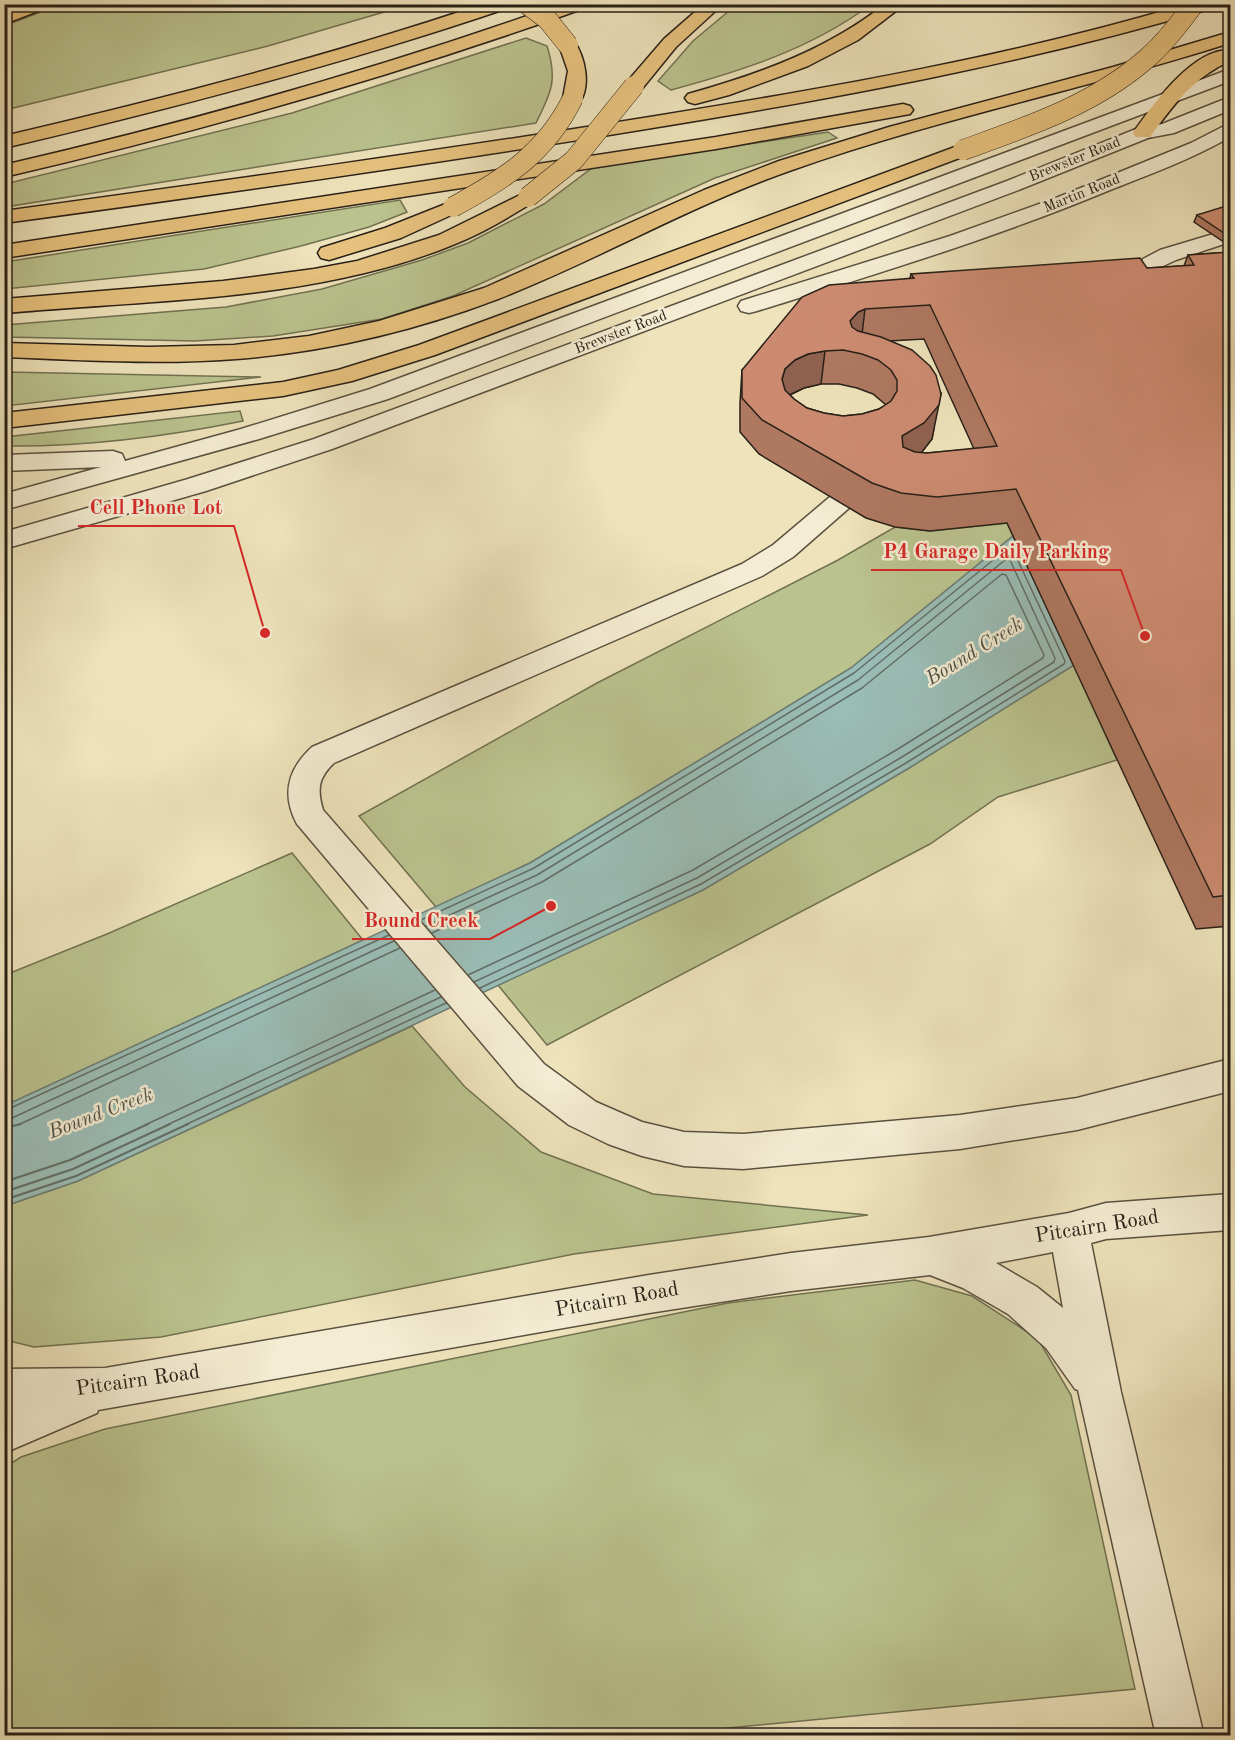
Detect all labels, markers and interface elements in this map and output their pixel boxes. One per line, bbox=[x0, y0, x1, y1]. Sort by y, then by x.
street label: Brewster Road bbox=[1027, 135, 1123, 185]
street label: Martin Road bbox=[1042, 172, 1123, 216]
street label: Brewster Road bbox=[573, 308, 669, 357]
callout: Cell Phone Lot bbox=[78, 488, 234, 526]
text: Cell Phone Lot bbox=[90, 499, 222, 519]
callout: P4 Garage Daily Parking bbox=[871, 532, 1121, 570]
text: P4 Garage Daily Parking bbox=[883, 543, 1109, 563]
water label: Bound Creek bbox=[922, 614, 1027, 690]
callout: Bound Creek bbox=[352, 901, 490, 939]
text: Bound Creek bbox=[364, 912, 478, 932]
water label: Bound Creek bbox=[45, 1085, 156, 1143]
street label: Pitcairn Road bbox=[1034, 1207, 1160, 1247]
street label: Pitcairn Road bbox=[554, 1279, 680, 1321]
street label: Pitcairn Road bbox=[75, 1362, 201, 1400]

